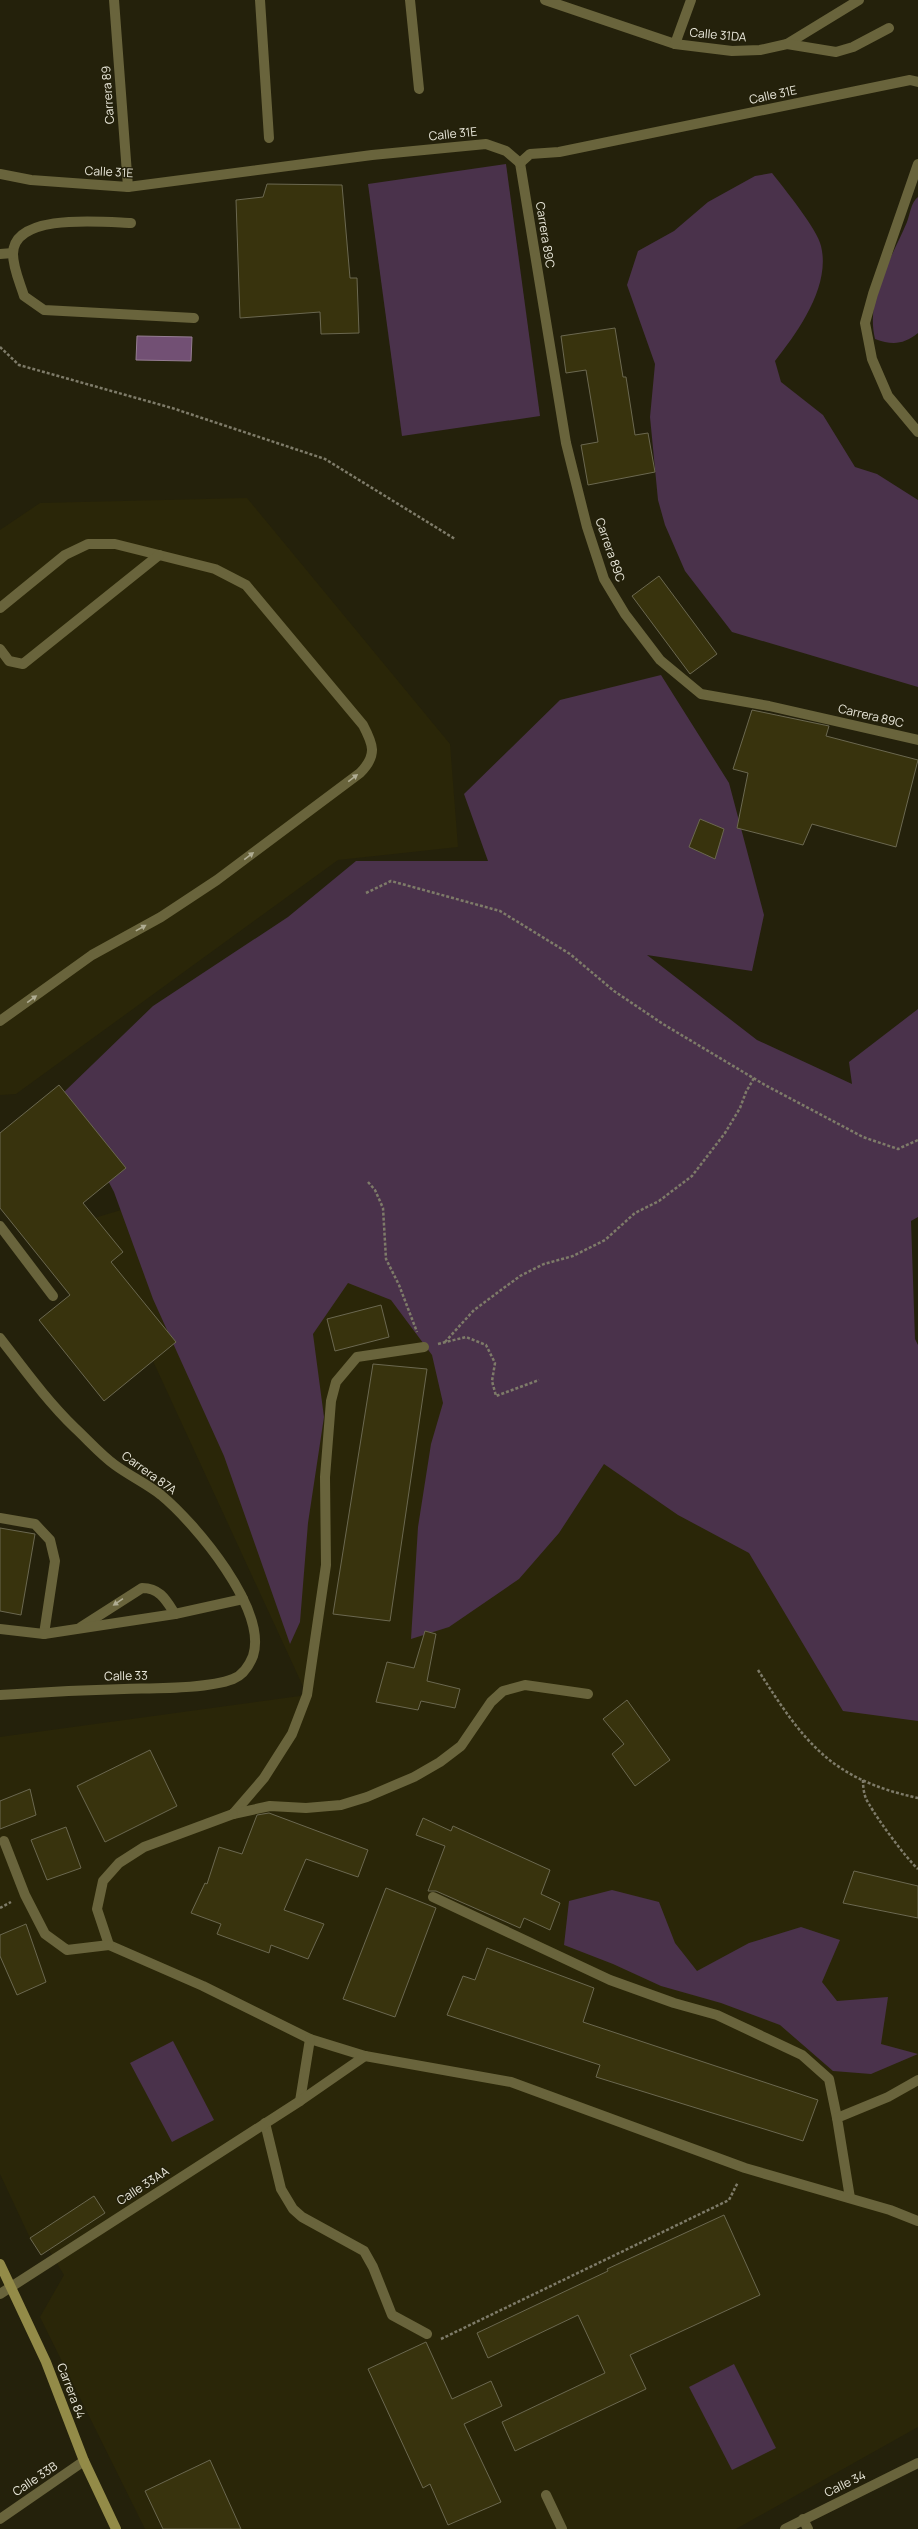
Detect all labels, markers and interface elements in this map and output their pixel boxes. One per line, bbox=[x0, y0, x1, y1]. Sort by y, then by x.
street label: Calle 31DA bbox=[689, 24, 748, 45]
street label: Carrera 89 bbox=[97, 65, 118, 125]
street label: Calle 31E bbox=[747, 81, 798, 108]
street label: Calle 31E bbox=[428, 123, 478, 144]
street label: Calle 31E bbox=[84, 162, 134, 181]
street label: Carrera 89C bbox=[532, 201, 559, 270]
street label: Carrera 89C bbox=[592, 515, 630, 585]
street label: Carrera 89C bbox=[837, 700, 906, 731]
one-way arrow bbox=[347, 774, 358, 782]
one-way arrow bbox=[243, 852, 254, 860]
one-way arrow bbox=[135, 925, 146, 931]
one-way arrow bbox=[26, 994, 37, 1003]
street label: Carrera 87A bbox=[118, 1447, 181, 1499]
one-way arrow bbox=[113, 1598, 123, 1606]
street label: Calle 33 bbox=[104, 1667, 148, 1684]
street label: Calle 33AA bbox=[113, 2162, 173, 2209]
street label: Carrera 84 bbox=[53, 2361, 90, 2421]
street label: Calle 33B bbox=[9, 2457, 61, 2500]
street label: Calle 34 bbox=[821, 2466, 868, 2501]

